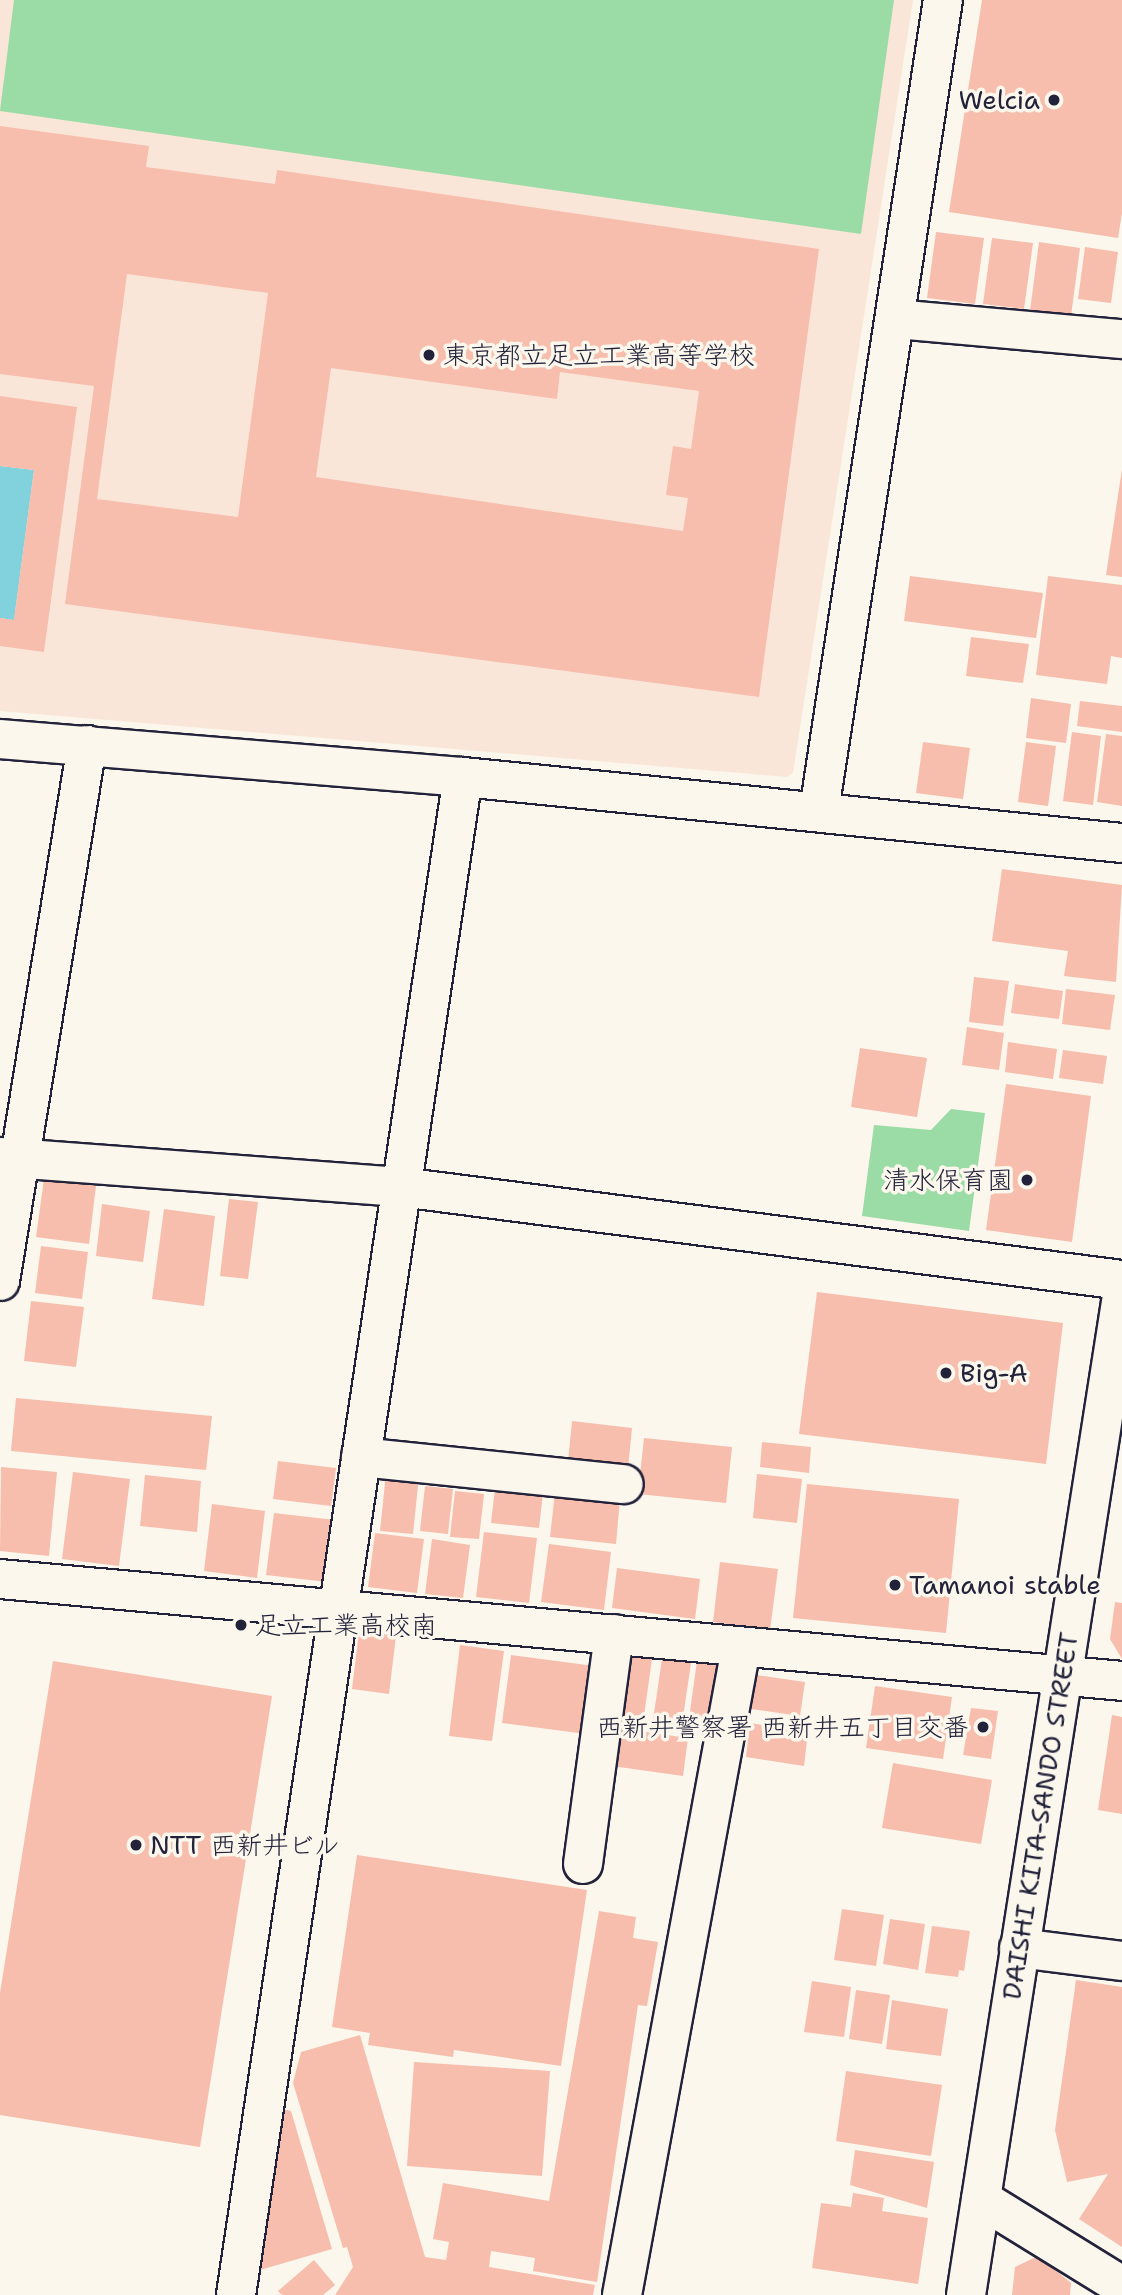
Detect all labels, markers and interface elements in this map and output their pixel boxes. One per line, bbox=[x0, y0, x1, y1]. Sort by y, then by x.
place label: Welcia bbox=[958, 84, 1040, 116]
marker: Welcia bbox=[1046, 92, 1062, 108]
place label: 東京都立足立工業高等学校 bbox=[443, 339, 755, 371]
marker: 東京都立足立工業高等学校 bbox=[421, 347, 437, 363]
place label: 清水保育園 bbox=[883, 1164, 1013, 1196]
marker: 清水保育園 bbox=[1019, 1172, 1035, 1188]
place label: Big-A bbox=[960, 1357, 1028, 1389]
marker: Big-A bbox=[938, 1365, 954, 1381]
place label: Tamanoi stable bbox=[909, 1569, 1101, 1601]
marker: Tamanoi stable bbox=[887, 1577, 903, 1593]
place label: 足立工業高校南 bbox=[255, 1609, 437, 1641]
marker: 足立工業高校南 bbox=[233, 1617, 249, 1633]
street label: DAISHI KITA-SANDO STREET bbox=[996, 1630, 1084, 2002]
place label: 西新井警察署 西新井五丁目交番 bbox=[596, 1711, 969, 1743]
marker: 西新井警察署 西新井五丁目交番 bbox=[975, 1719, 991, 1735]
place label: NTT 西新井ビル bbox=[150, 1829, 340, 1861]
marker: NTT 西新井ビル bbox=[128, 1837, 144, 1853]

